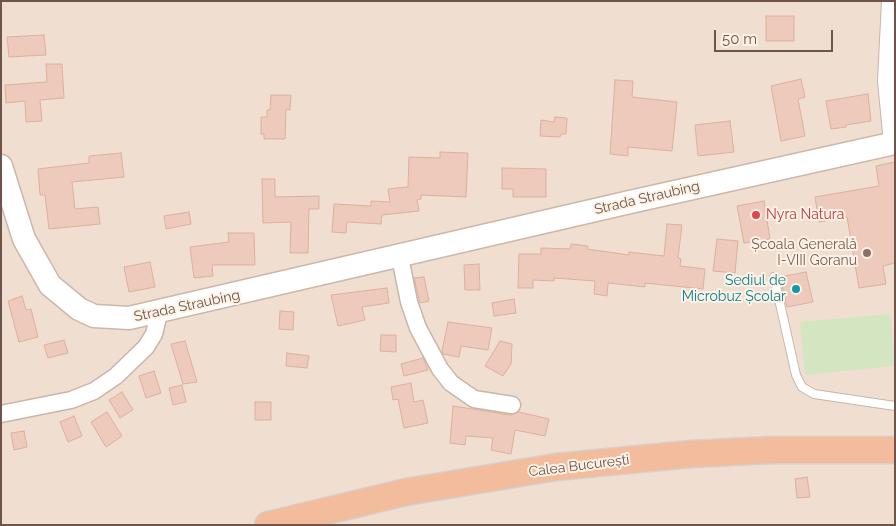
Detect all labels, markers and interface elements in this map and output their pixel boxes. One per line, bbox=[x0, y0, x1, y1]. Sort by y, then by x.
scale bar bbox=[716, 20, 835, 52]
text: 50 m bbox=[722, 30, 757, 48]
street label: Strada Straubing bbox=[593, 178, 701, 218]
place label: Nyra Natura bbox=[766, 207, 844, 223]
marker: Nyra Natura bbox=[750, 209, 762, 221]
place label: Școala Generală I-VIII Goranu bbox=[751, 237, 857, 270]
marker: Școala Generală I-VIII Goranu bbox=[861, 247, 873, 259]
place label: Sediul de Microbuz Școlar bbox=[682, 273, 786, 306]
marker: Sediul de Microbuz Școlar bbox=[790, 283, 802, 295]
street label: Strada Straubing bbox=[132, 287, 242, 325]
street label: Calea București bbox=[528, 451, 630, 481]

